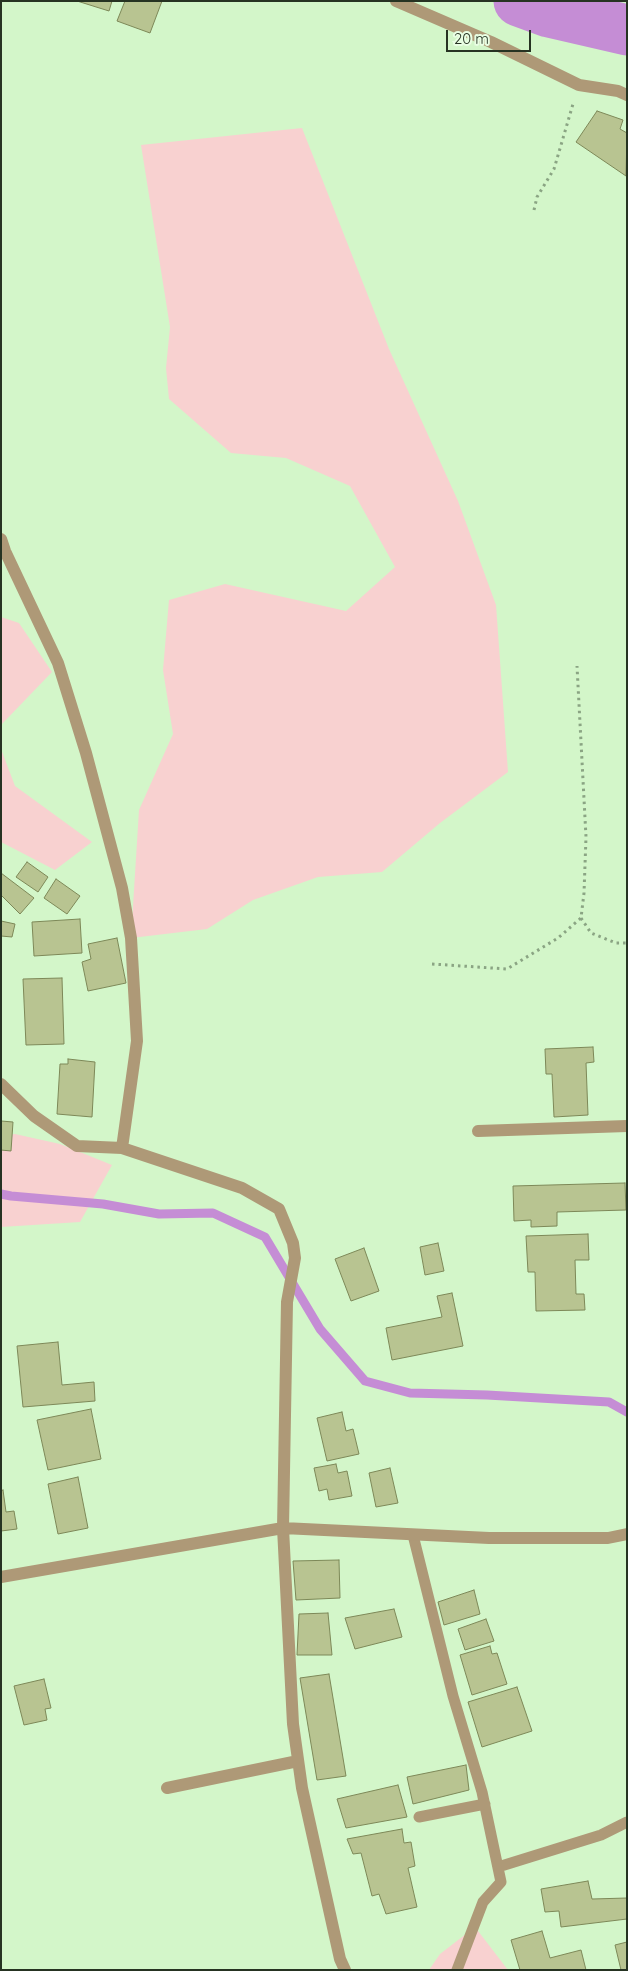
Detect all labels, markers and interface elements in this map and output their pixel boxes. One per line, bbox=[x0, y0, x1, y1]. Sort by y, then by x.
scale bar bbox=[448, 20, 533, 52]
text: 20 m bbox=[454, 29, 489, 48]

